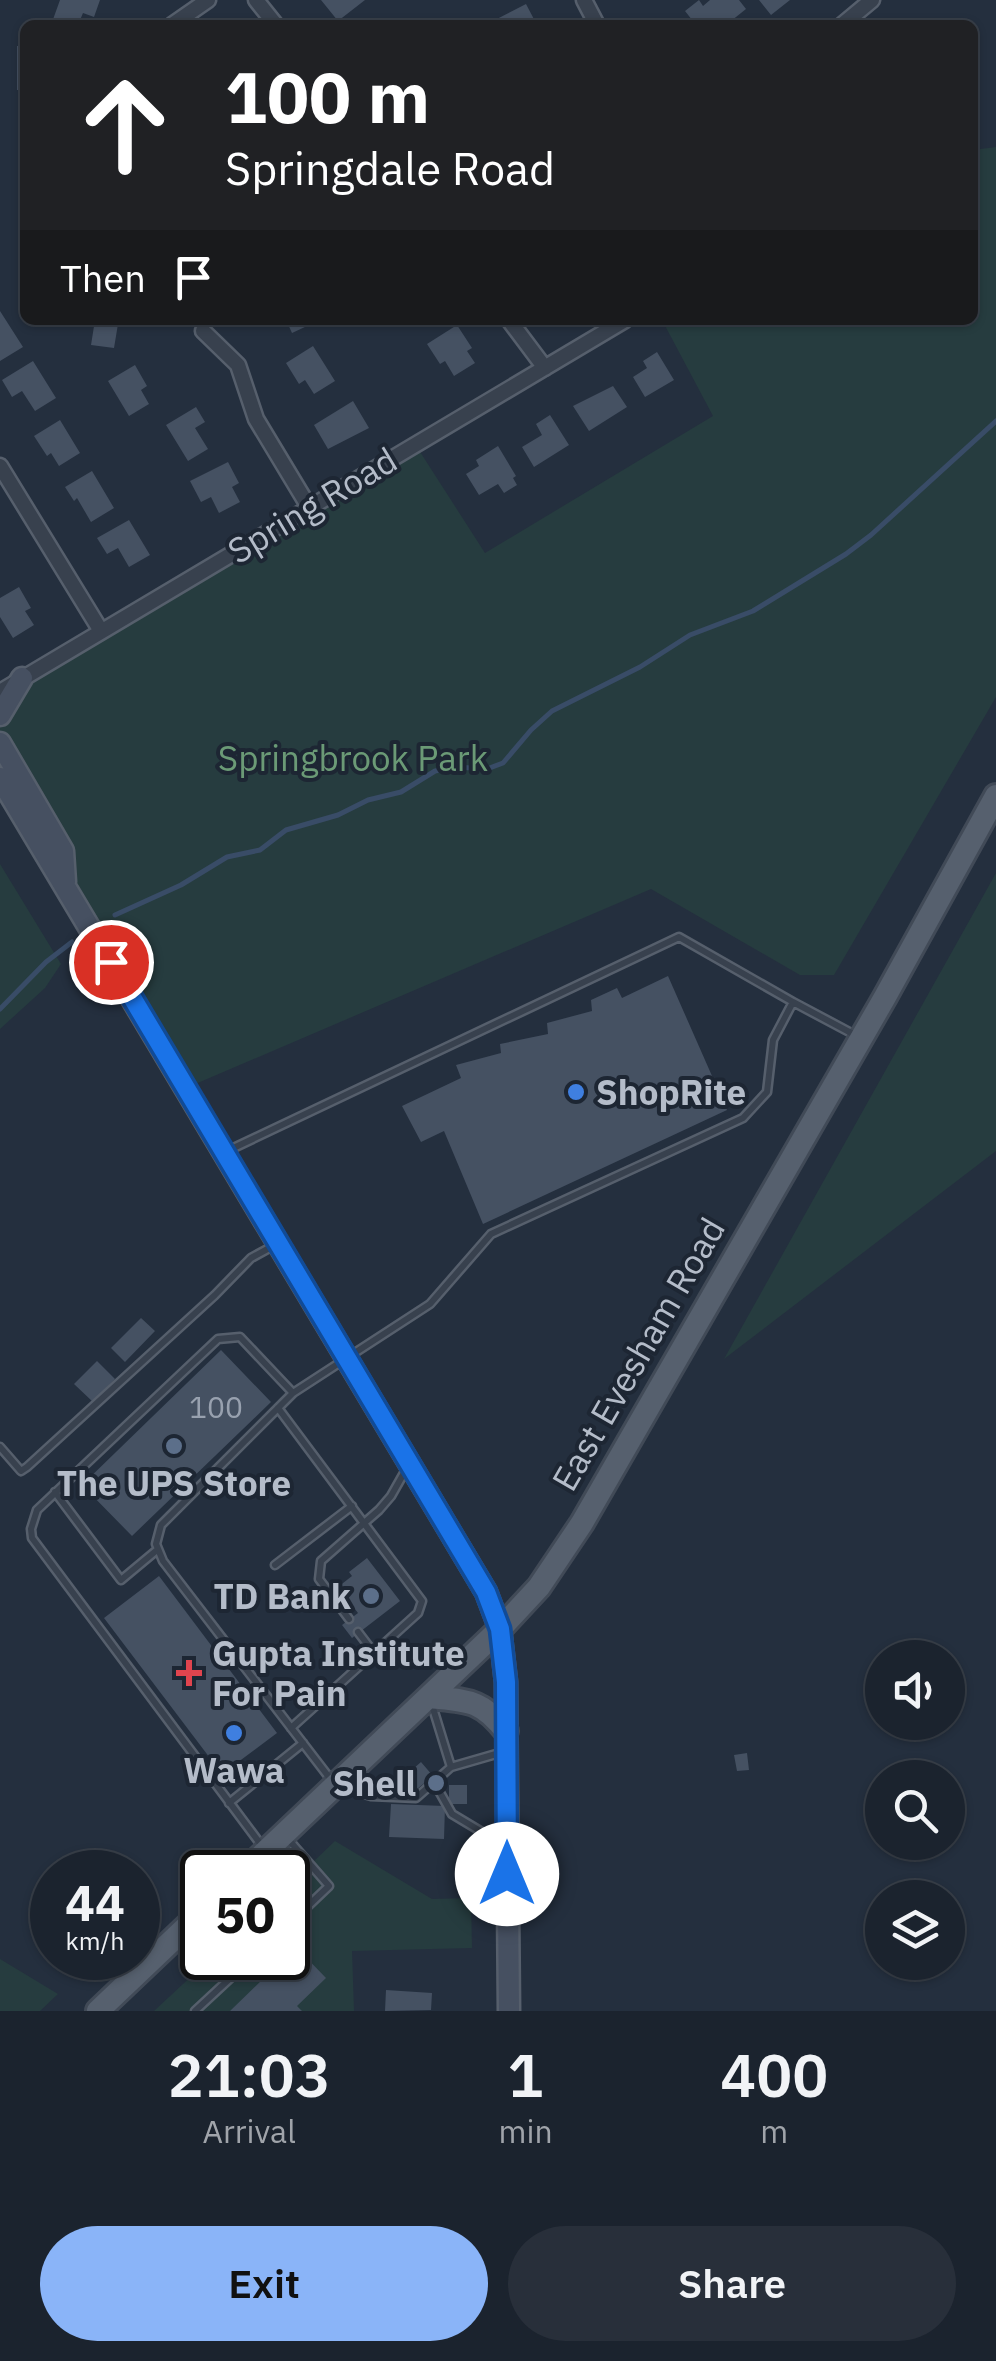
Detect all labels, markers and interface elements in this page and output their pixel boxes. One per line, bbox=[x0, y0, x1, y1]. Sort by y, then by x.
text: 100 m bbox=[225, 51, 430, 142]
icon: ahead bbox=[60, 60, 190, 190]
text: Springdale Road bbox=[225, 139, 555, 197]
icon: arrive bbox=[166, 250, 221, 305]
text: Then bbox=[60, 253, 146, 302]
street label: Spring Road bbox=[219, 437, 405, 573]
park label: Springbrook Park bbox=[218, 735, 488, 781]
pin bbox=[69, 920, 154, 1005]
icon: arrive bbox=[84, 935, 139, 990]
place label: ShopRite bbox=[596, 1069, 746, 1115]
marker: ShopRite bbox=[565, 1081, 587, 1103]
street label: East Evesham Road bbox=[541, 1209, 735, 1499]
house number: 100 bbox=[189, 1387, 243, 1426]
marker: The UPS Store bbox=[163, 1435, 185, 1457]
place label: The UPS Store bbox=[57, 1460, 291, 1506]
place label: TD Bank bbox=[214, 1573, 352, 1619]
marker: TD Bank bbox=[360, 1585, 382, 1607]
place label: Gupta Institute For Pain bbox=[212, 1630, 465, 1716]
map controls bbox=[865, 1640, 965, 1980]
button: sound bbox=[865, 1640, 965, 1740]
marker: Gupta Institute For Pain bbox=[176, 1660, 202, 1686]
marker: Wawa bbox=[223, 1722, 245, 1744]
place label: Wawa bbox=[183, 1747, 285, 1793]
place label: Shell bbox=[333, 1760, 416, 1806]
button: search bbox=[865, 1760, 965, 1860]
marker: Shell bbox=[425, 1772, 447, 1794]
position arrow bbox=[455, 1822, 559, 1926]
speed limit sign: 50 bbox=[180, 1850, 310, 1980]
text: 44 bbox=[65, 1870, 125, 1935]
button: layers bbox=[865, 1880, 965, 1980]
text: km/h bbox=[66, 1924, 124, 1957]
text: 21:03 bbox=[168, 2035, 331, 2114]
text: 1 bbox=[508, 2035, 544, 2114]
text: 400 bbox=[720, 2035, 828, 2114]
text: Arrival bbox=[203, 2110, 296, 2152]
text: min bbox=[498, 2110, 553, 2152]
text: m bbox=[760, 2110, 788, 2152]
button: Exit bbox=[40, 2226, 488, 2341]
button: Share bbox=[508, 2226, 956, 2341]

